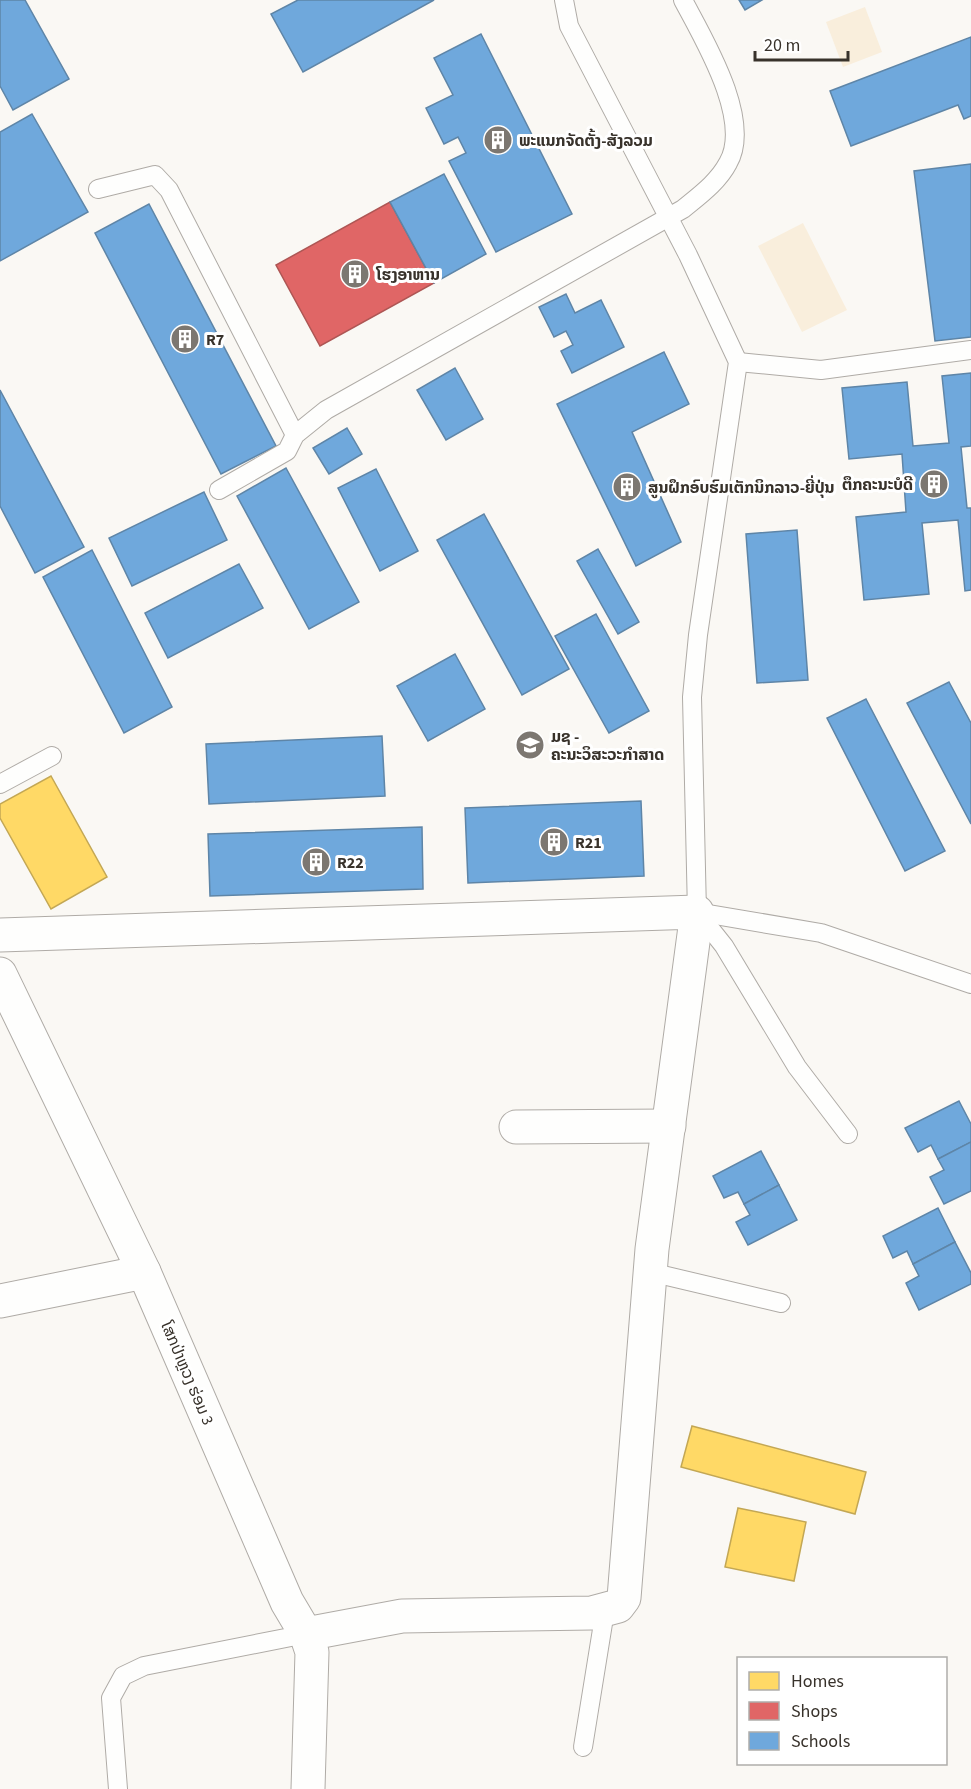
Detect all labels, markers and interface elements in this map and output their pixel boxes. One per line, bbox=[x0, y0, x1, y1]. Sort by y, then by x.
scale bar bbox=[755, 24, 848, 62]
text: 20 m bbox=[764, 33, 800, 58]
building icon: ພະແນກຈັດຕັ້ງ-ສັງລວມ bbox=[482, 124, 514, 156]
place label: ພະແນກຈັດຕັ້ງ-ສັງລວມ bbox=[519, 128, 653, 152]
building icon: ໂຮງອາຫານ bbox=[339, 258, 371, 290]
place label: ໂຮງອາຫານ bbox=[375, 264, 440, 286]
building icon: R7 bbox=[169, 323, 201, 355]
place label: R7 bbox=[206, 329, 224, 351]
building icon: ຕຶກຄະນະບໍດີ bbox=[918, 468, 950, 500]
building icon: ສູນຝຶກອົບຮົມເຕັກນິກລາວ-ຍີ່ປຸ່ນ bbox=[611, 471, 643, 503]
place label: ຕຶກຄະນະບໍດີ bbox=[842, 474, 913, 496]
place label: ສູນຝຶກອົບຮົມເຕັກນິກລາວ-ຍີ່ປຸ່ນ bbox=[648, 475, 834, 499]
place label: ມຊ - ຄະນະວິສະວະກຳສາດ bbox=[551, 726, 664, 766]
school or university icon: ມຊ - ຄະນະວິສະວະກຳສາດ bbox=[514, 729, 546, 761]
building icon: R21 bbox=[538, 826, 570, 858]
place label: R21 bbox=[575, 832, 602, 854]
building icon: R22 bbox=[300, 846, 332, 878]
place label: R22 bbox=[337, 852, 364, 874]
street label: ໂສກປ່າຫຼວງ ຮ່ອມ 3 bbox=[155, 1317, 219, 1429]
legend bbox=[737, 1657, 947, 1765]
text: Homes bbox=[791, 1669, 844, 1694]
text: Shops bbox=[791, 1699, 838, 1724]
text: Schools bbox=[791, 1729, 850, 1754]

